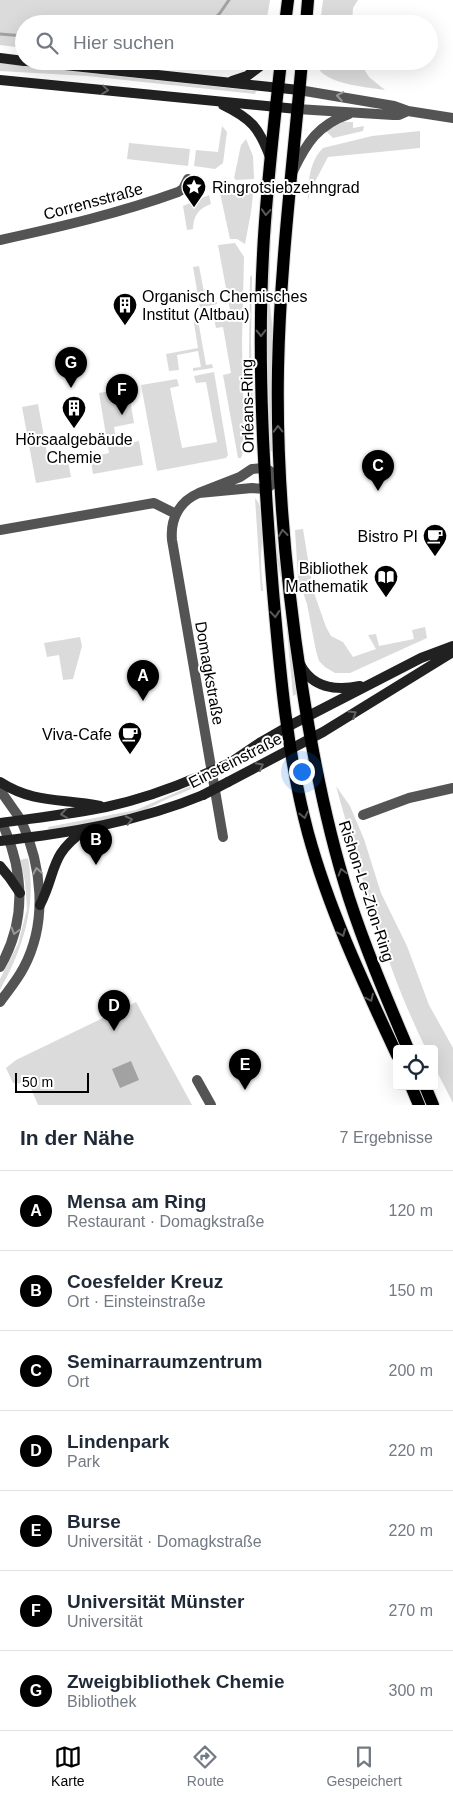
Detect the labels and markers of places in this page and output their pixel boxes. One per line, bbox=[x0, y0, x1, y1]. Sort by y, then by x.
place icon: Ringrotsiebzehngrad bbox=[181, 174, 207, 208]
place label: Ringrotsiebzehngrad bbox=[212, 179, 360, 196]
place label: Organisch Chemisches Institut (Altbau) bbox=[142, 288, 307, 323]
building icon: Organisch Chemisches Institut (Altbau) bbox=[112, 292, 138, 326]
pin: G bbox=[55, 347, 87, 388]
pin: F bbox=[106, 374, 138, 415]
building icon: Hörsaalgebäude Chemie bbox=[61, 395, 87, 429]
place label: Hörsaalgebäude Chemie bbox=[15, 431, 133, 466]
pin: C bbox=[362, 450, 394, 491]
cafe icon: Bistro PI bbox=[422, 523, 448, 557]
place label: Bistro PI bbox=[358, 528, 418, 545]
place label: Bibliothek Mathematik bbox=[285, 560, 369, 595]
library icon: Bibliothek Mathematik bbox=[373, 564, 399, 598]
pin: A bbox=[127, 660, 159, 701]
cafe icon: Viva-Cafe bbox=[117, 721, 143, 755]
place label: Viva-Cafe bbox=[42, 726, 112, 743]
pin: B bbox=[80, 824, 112, 865]
pin: D bbox=[98, 990, 130, 1031]
pin: E bbox=[229, 1049, 261, 1090]

